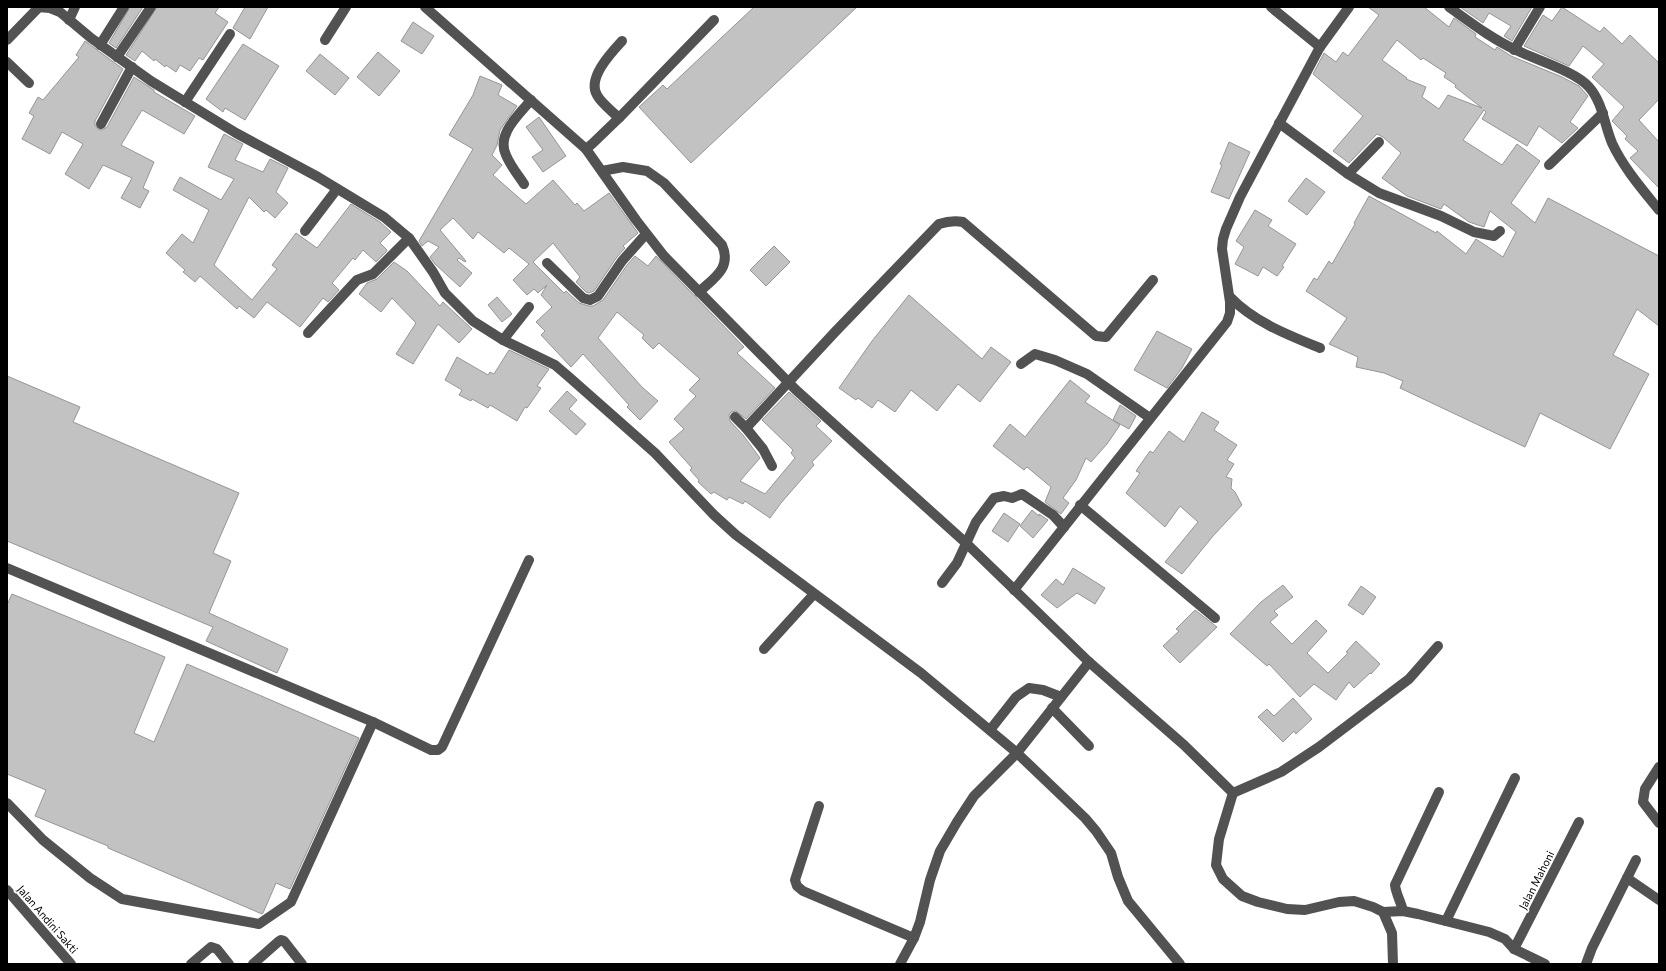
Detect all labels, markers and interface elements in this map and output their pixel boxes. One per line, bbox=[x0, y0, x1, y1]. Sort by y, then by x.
street label: Jalan Mahoni bbox=[1516, 848, 1557, 912]
street label: Jalan Andini Sakti bbox=[14, 882, 81, 956]

